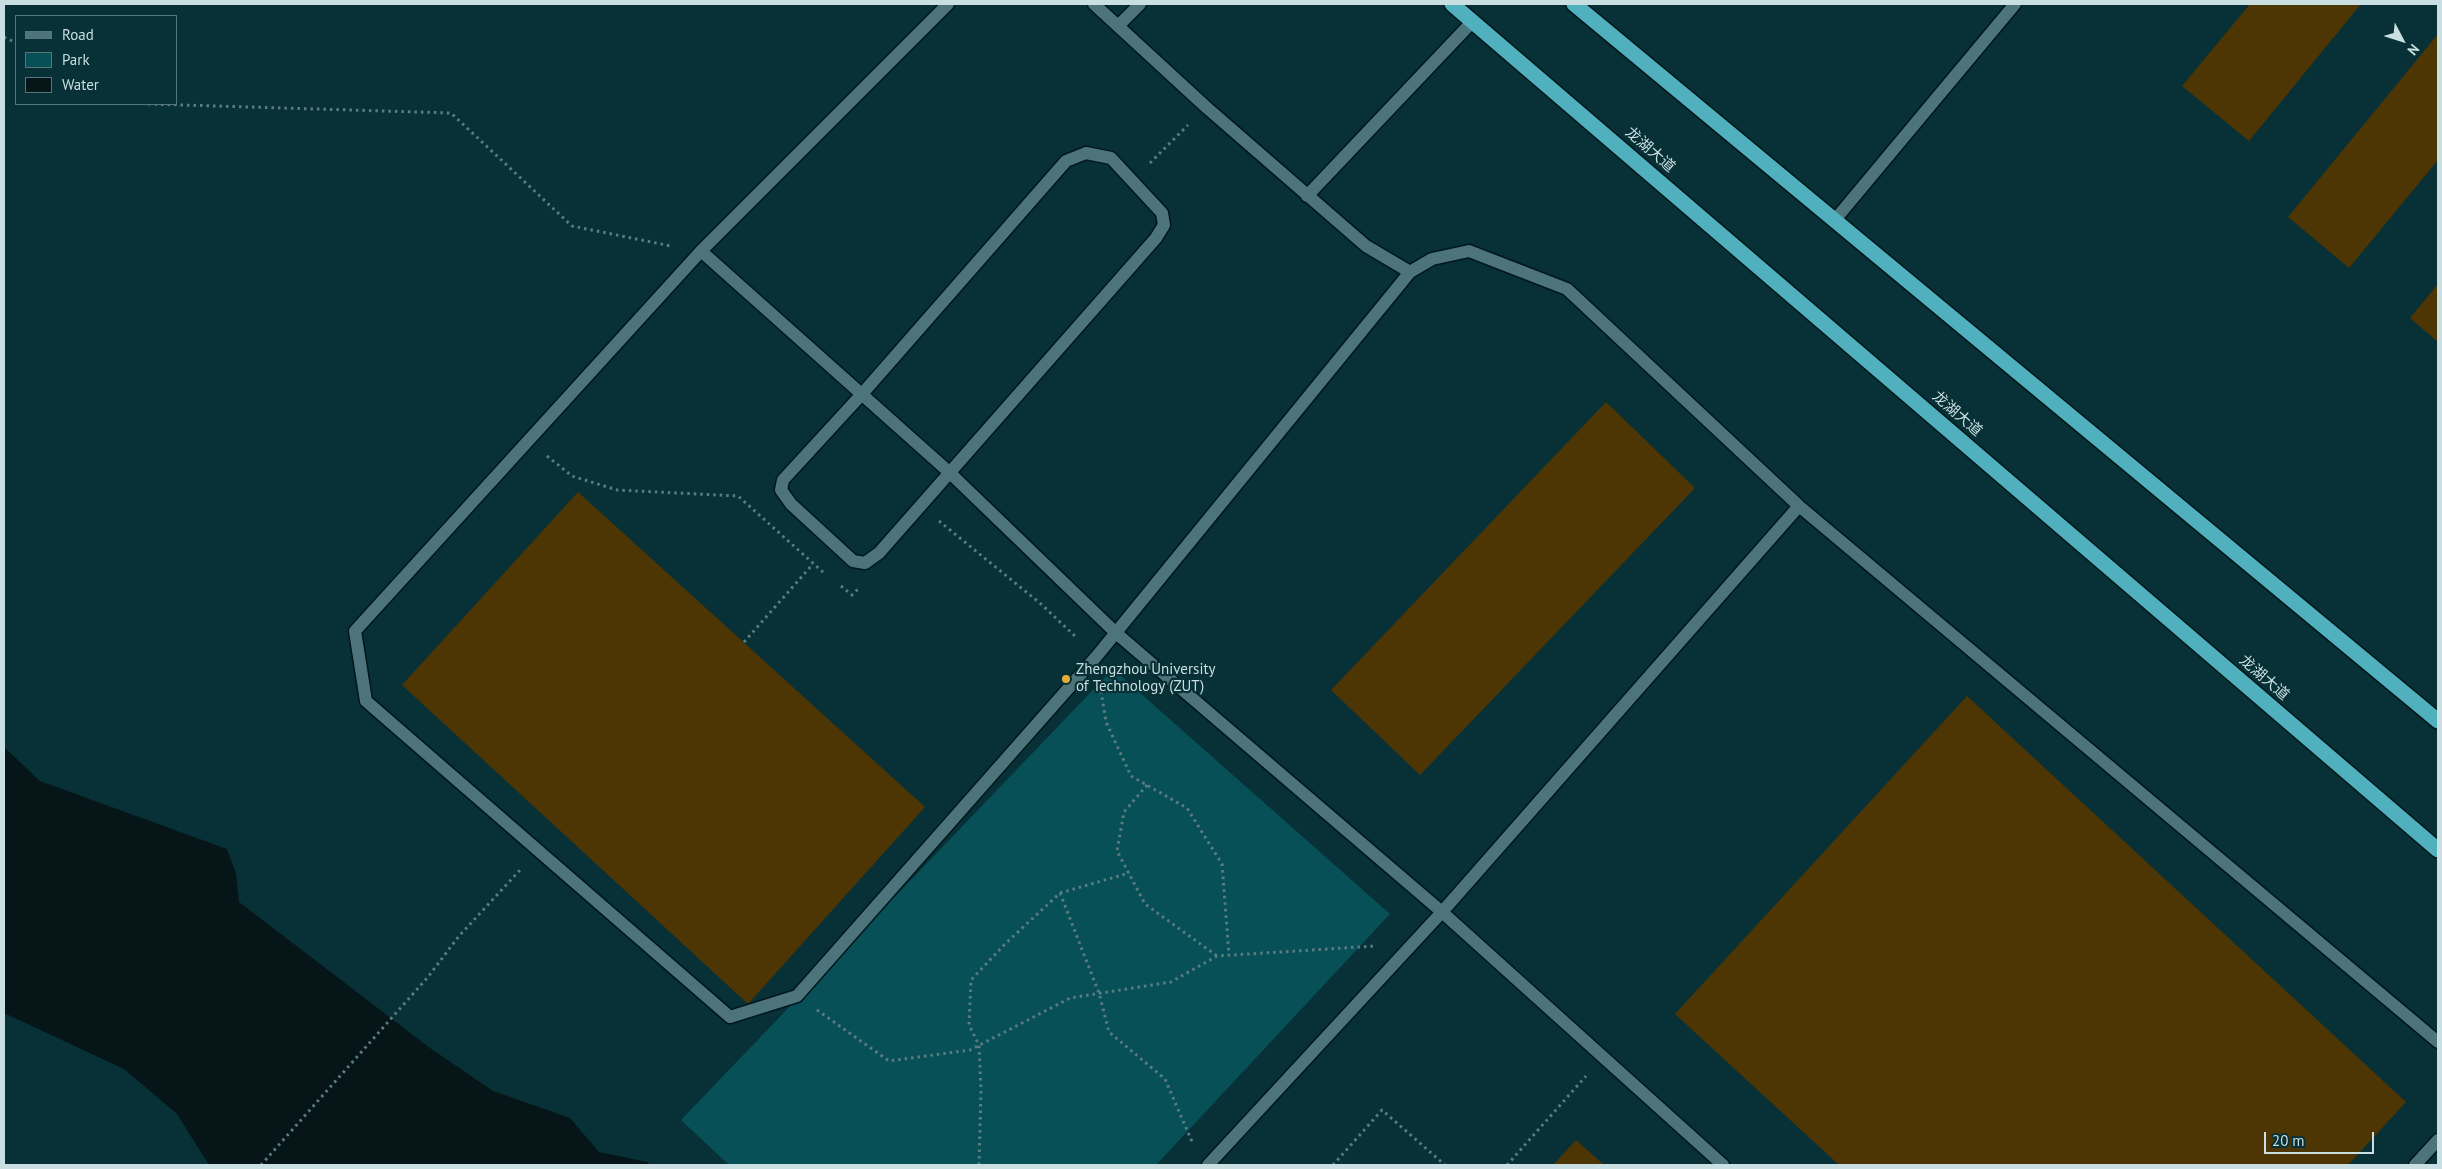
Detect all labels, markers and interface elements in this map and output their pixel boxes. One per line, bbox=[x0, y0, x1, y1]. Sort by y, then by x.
legend bbox=[15, 15, 178, 105]
north arrow bbox=[2377, 15, 2427, 65]
text: Road bbox=[62, 25, 94, 44]
text: N bbox=[2404, 40, 2423, 59]
text: Park bbox=[62, 50, 90, 69]
text: Water bbox=[62, 75, 99, 94]
street label: 龙湖大道 bbox=[1621, 124, 1679, 176]
street label: 龙湖大道 bbox=[1928, 388, 1986, 440]
street label: 龙湖大道 bbox=[2235, 652, 2293, 704]
place label: Zhengzhou University of Technology (ZUT) bbox=[1076, 661, 1215, 696]
marker: Zhengzhou University of Technology (ZUT) bbox=[1060, 673, 1072, 685]
scale bar bbox=[2267, 1122, 2377, 1154]
text: 20 m bbox=[2272, 1131, 2305, 1150]

